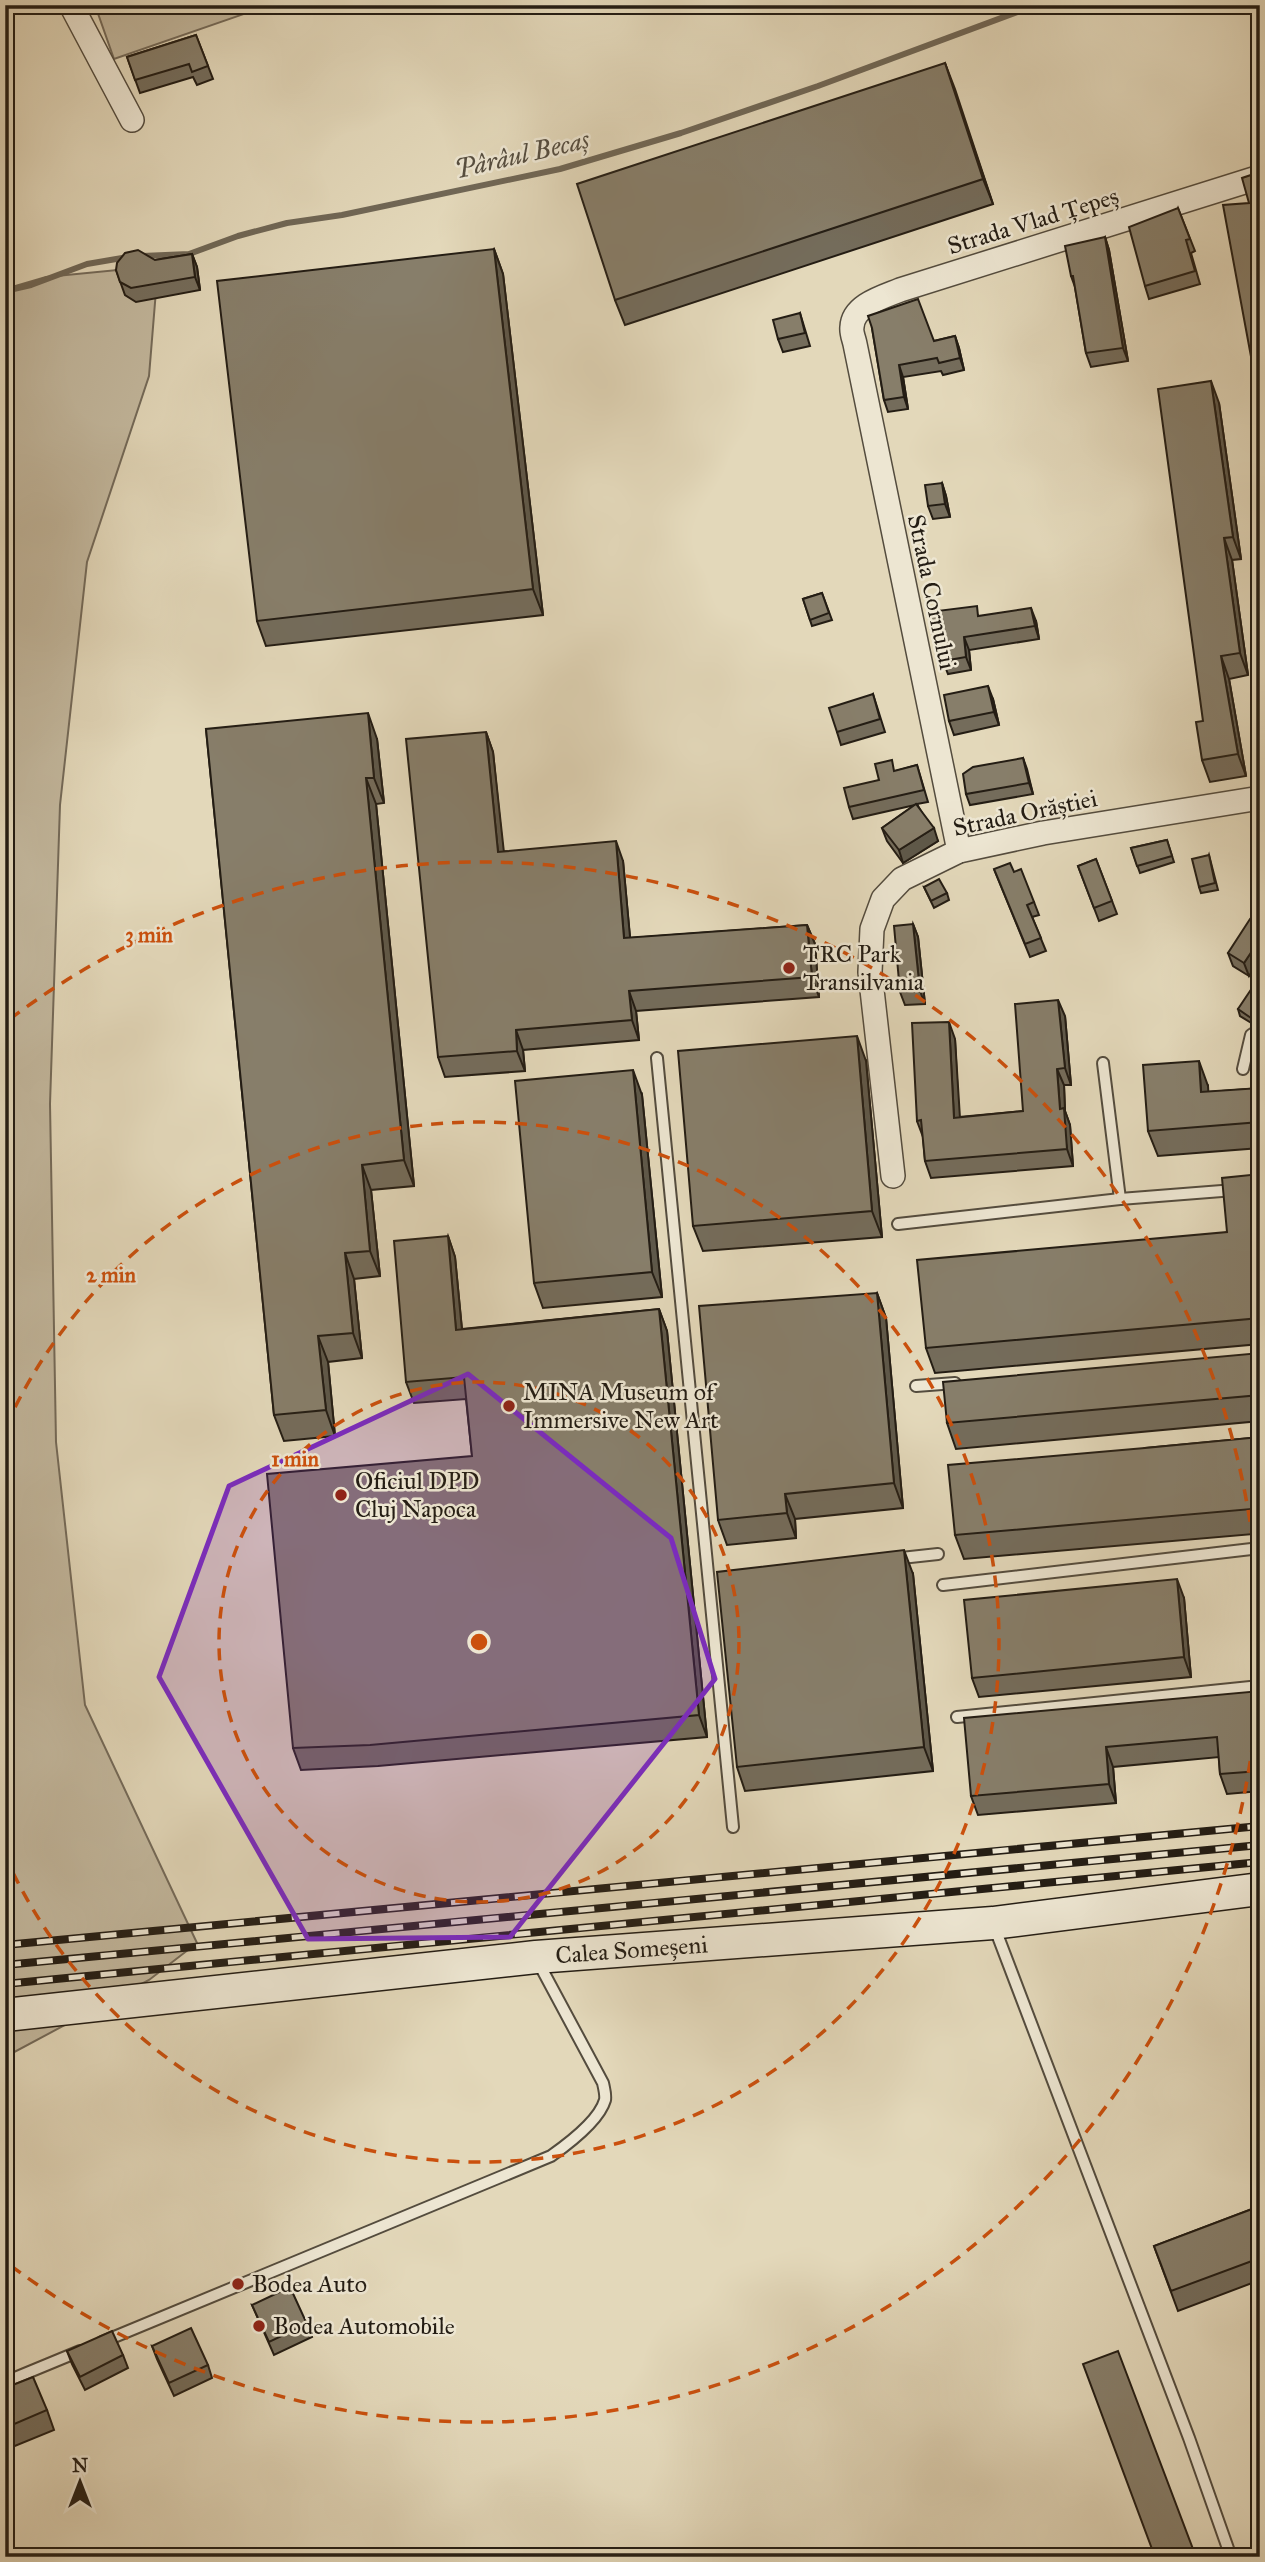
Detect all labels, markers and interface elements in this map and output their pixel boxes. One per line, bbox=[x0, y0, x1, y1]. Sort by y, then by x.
water label: Pârâul Becaș bbox=[452, 123, 593, 185]
street label: Strada Vlad Țepeș bbox=[944, 181, 1122, 261]
street label: Strada Cornului bbox=[901, 512, 963, 673]
street label: Strada Orăștiei bbox=[950, 783, 1100, 843]
text: 3 min bbox=[125, 922, 173, 948]
place label: TRC Park Transilvania bbox=[803, 939, 925, 997]
marker: TRC Park Transilvania bbox=[781, 960, 797, 976]
text: 2 min bbox=[86, 1262, 136, 1288]
place label: MINA Museum of Immersive New Art bbox=[523, 1377, 719, 1435]
marker: MINA Museum of Immersive New Art bbox=[501, 1398, 517, 1414]
text: 1 min bbox=[271, 1446, 319, 1472]
place label: Oficiul DPD Cluj Napoca bbox=[355, 1466, 480, 1524]
marker: Oficiul DPD Cluj Napoca bbox=[333, 1487, 349, 1503]
centre of rings bbox=[467, 1630, 491, 1654]
street label: Calea Someșeni bbox=[554, 1929, 709, 1971]
place label: Bodea Auto bbox=[252, 2269, 367, 2299]
marker: Bodea Auto bbox=[230, 2276, 246, 2292]
place label: Bodea Automobile bbox=[273, 2311, 455, 2341]
marker: Bodea Automobile bbox=[251, 2318, 267, 2334]
north arrow bbox=[46, 2446, 116, 2516]
text: N bbox=[72, 2454, 88, 2477]

